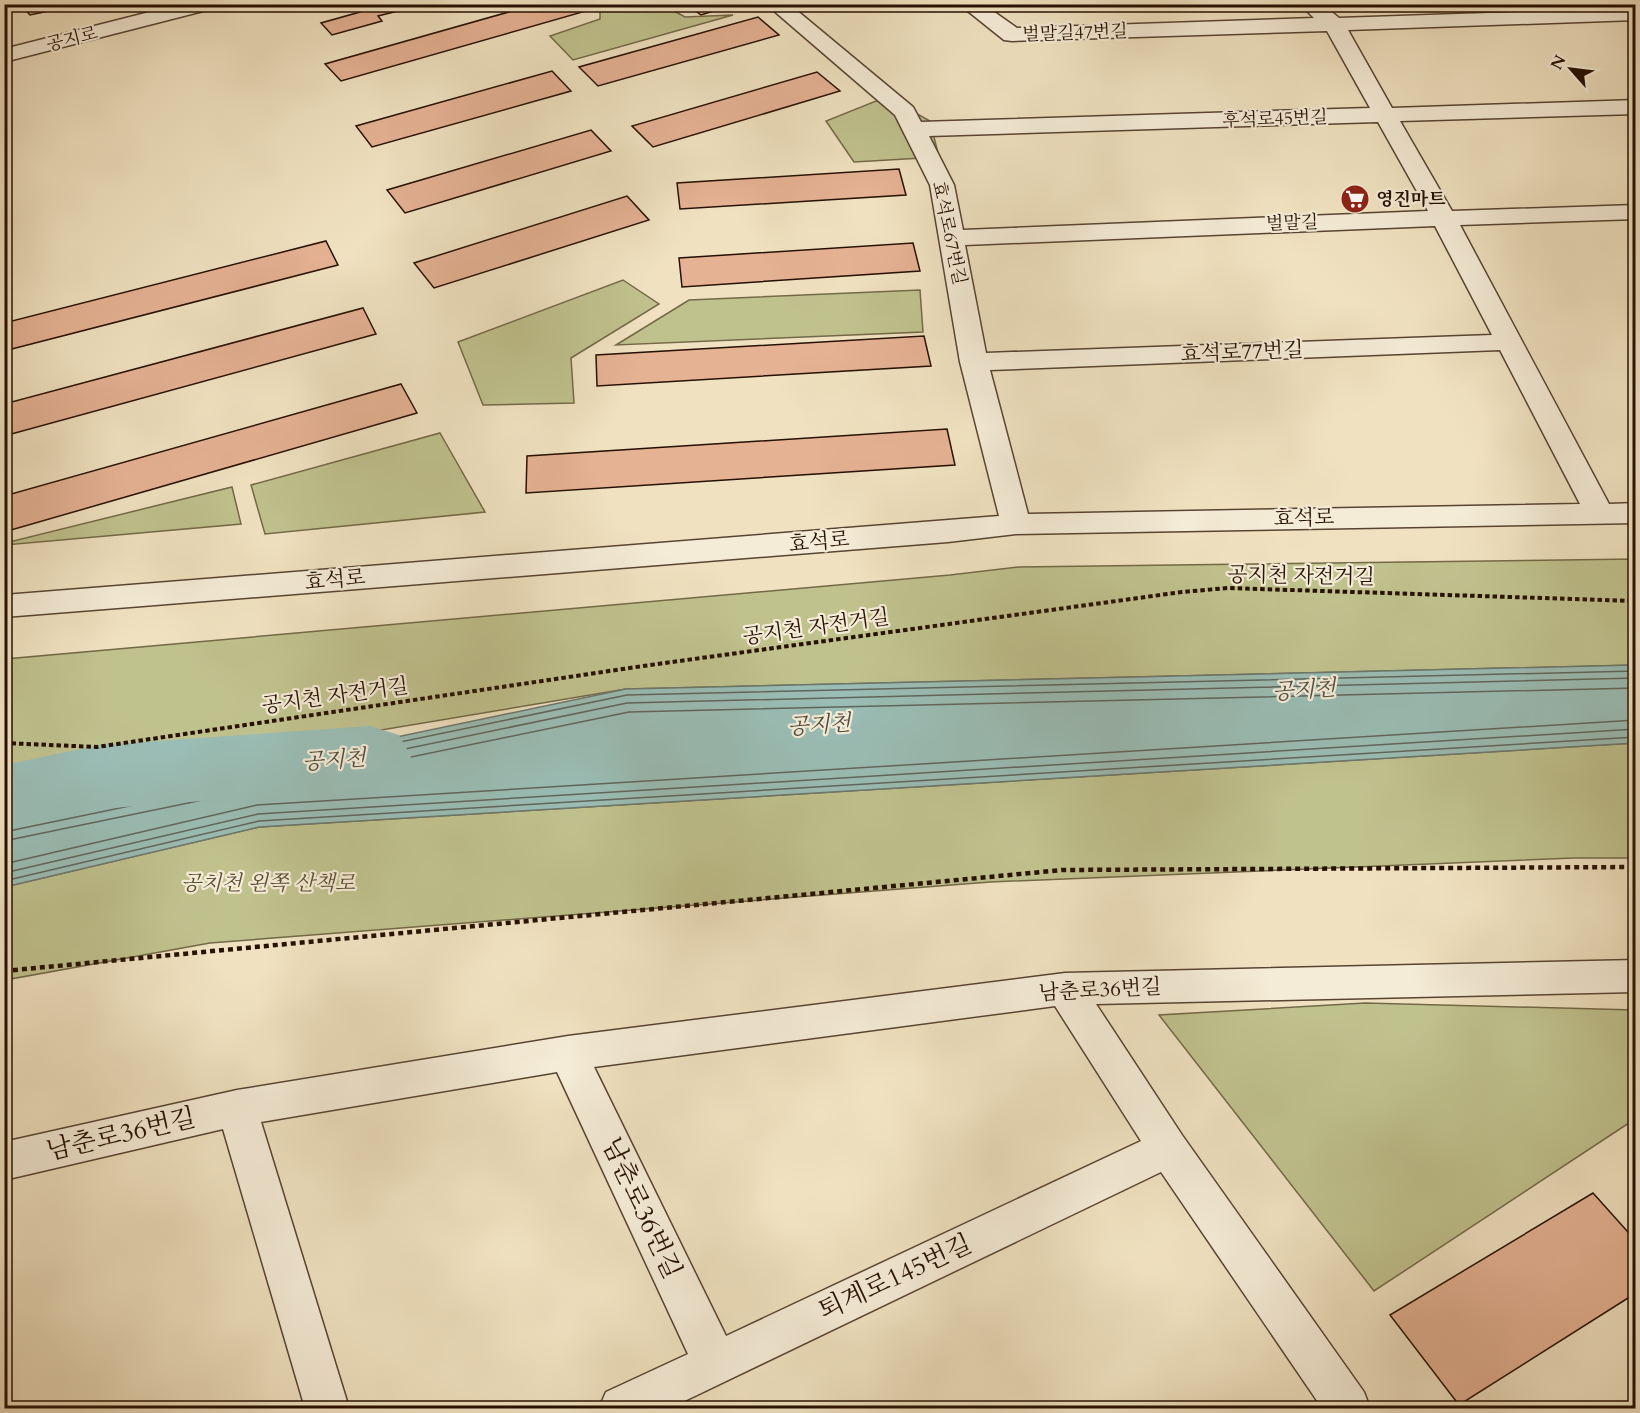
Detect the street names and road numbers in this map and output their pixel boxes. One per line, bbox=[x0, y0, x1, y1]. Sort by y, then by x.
street label: 벌말길47번길 bbox=[1022, 19, 1128, 47]
street label: 공지로 bbox=[44, 21, 100, 57]
street label: 후석로45번길 bbox=[1222, 105, 1328, 133]
street label: 효석로67번길 bbox=[926, 179, 972, 287]
street label: 벌말길 bbox=[1265, 210, 1319, 236]
street label: 효석로77번길 bbox=[1180, 335, 1304, 369]
street label: 효석로 bbox=[1273, 503, 1335, 533]
street label: 효석로 bbox=[787, 525, 851, 559]
street label: 공지천 자전거길 bbox=[1227, 560, 1375, 592]
street label: 효석로 bbox=[303, 563, 367, 597]
street label: 공지천 자전거길 bbox=[741, 602, 891, 652]
street label: 공지천 자전거길 bbox=[260, 671, 410, 721]
street label: 남춘로36번길 bbox=[1038, 972, 1162, 1008]
street label: 남춘로36번길 bbox=[43, 1100, 199, 1168]
street label: 남춘로36번길 bbox=[594, 1132, 690, 1284]
street label: 퇴계로145번길 bbox=[813, 1226, 977, 1328]

